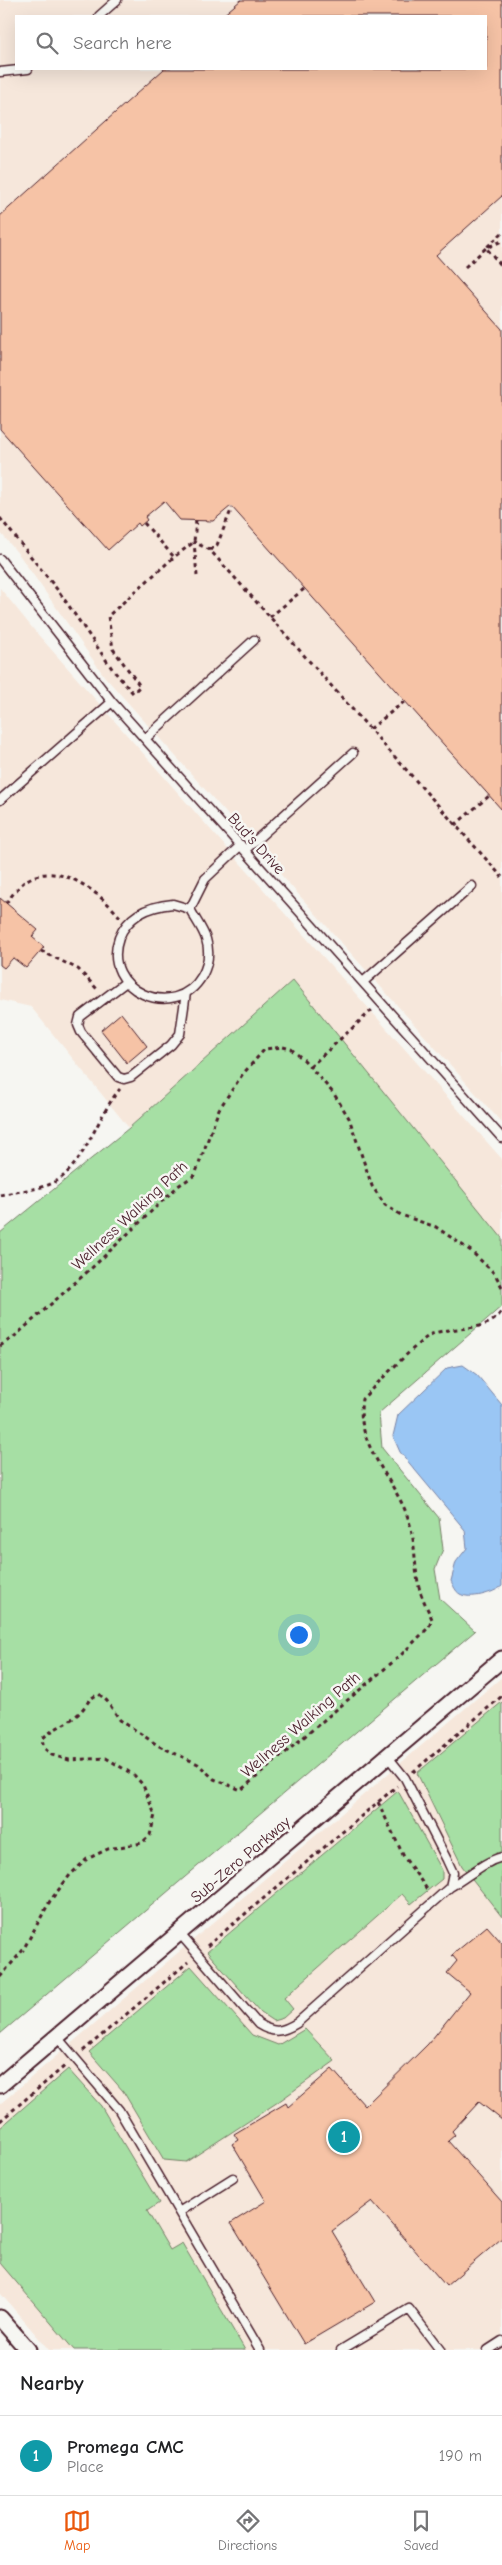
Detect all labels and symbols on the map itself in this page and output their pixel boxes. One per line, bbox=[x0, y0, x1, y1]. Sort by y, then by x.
street label: Bud's Drive bbox=[224, 809, 288, 878]
street label: Wellness Walking Path bbox=[68, 1157, 191, 1274]
your location bbox=[286, 1622, 312, 1648]
street label: Wellness Walking Path bbox=[238, 1668, 364, 1781]
street label: Sub-Zero Parkway bbox=[187, 1812, 295, 1907]
pin: 1 bbox=[328, 2118, 360, 2156]

